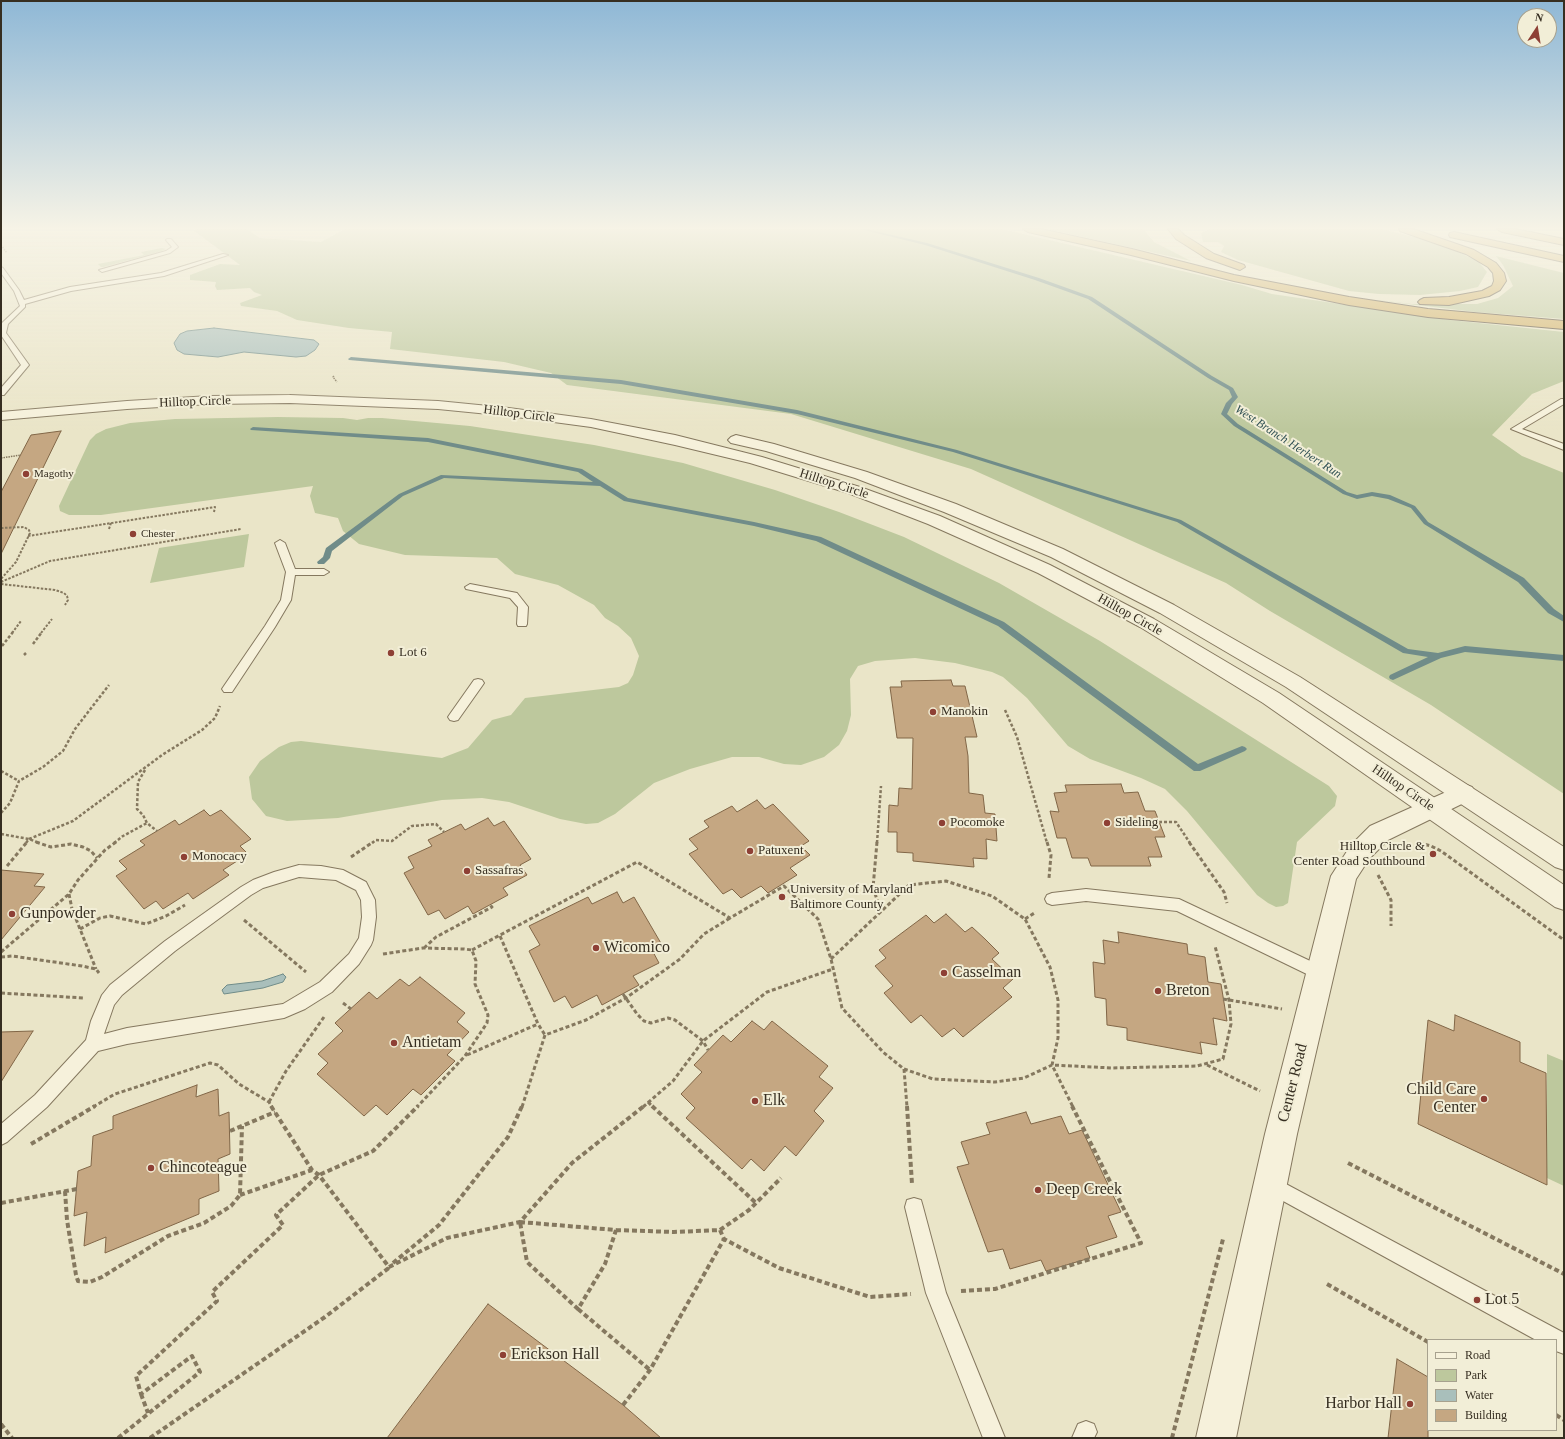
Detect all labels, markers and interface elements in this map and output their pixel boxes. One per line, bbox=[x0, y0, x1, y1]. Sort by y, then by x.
north arrow bbox=[1517, 8, 1557, 48]
text: N bbox=[1534, 11, 1544, 24]
street label: Hilltop Circle bbox=[159, 393, 231, 411]
street label: Hilltop Circle bbox=[482, 402, 556, 426]
water label: West Branch Herbert Run bbox=[1232, 402, 1344, 482]
street label: Hilltop Circle bbox=[797, 465, 871, 503]
place label: Magothy bbox=[34, 467, 74, 481]
marker: Magothy bbox=[21, 469, 31, 479]
place label: Chester bbox=[141, 527, 175, 541]
marker: Chester bbox=[128, 529, 138, 539]
street label: Hilltop Circle bbox=[1095, 591, 1165, 639]
place label: Lot 6 bbox=[399, 645, 427, 661]
marker: Lot 6 bbox=[386, 648, 396, 658]
place label: Manokin bbox=[941, 704, 988, 720]
marker: Manokin bbox=[928, 707, 938, 717]
street label: Hilltop Circle bbox=[1369, 761, 1437, 815]
place label: Pocomoke bbox=[950, 815, 1005, 831]
place label: Sideling bbox=[1115, 815, 1158, 831]
marker: Pocomoke bbox=[937, 818, 947, 828]
marker: Sideling bbox=[1102, 818, 1112, 828]
place label: Hilltop Circle & Center Road Southbound bbox=[1294, 839, 1425, 870]
place label: Patuxent bbox=[758, 843, 803, 859]
marker: Patuxent bbox=[745, 846, 755, 856]
place label: Monocacy bbox=[192, 849, 247, 865]
marker: Hilltop Circle & Center Road Southbound bbox=[1428, 849, 1438, 859]
marker: Monocacy bbox=[179, 852, 189, 862]
place label: Sassafras bbox=[475, 863, 523, 879]
marker: Sassafras bbox=[462, 866, 472, 876]
place label: University of Maryland Baltimore County bbox=[790, 882, 913, 913]
marker: University of Maryland Baltimore County bbox=[777, 892, 787, 902]
place label: Gunpowder bbox=[20, 904, 96, 924]
marker: Gunpowder bbox=[7, 909, 17, 919]
place label: Wicomico bbox=[604, 938, 670, 958]
marker: Wicomico bbox=[591, 943, 601, 953]
place label: Casselman bbox=[952, 963, 1021, 983]
marker: Casselman bbox=[939, 968, 949, 978]
place label: Breton bbox=[1166, 981, 1210, 1001]
marker: Breton bbox=[1153, 986, 1163, 996]
place label: Antietam bbox=[402, 1033, 462, 1053]
marker: Antietam bbox=[389, 1038, 399, 1048]
street label: Center Road bbox=[1274, 1042, 1312, 1124]
place label: Child Care Center bbox=[1406, 1080, 1476, 1118]
place label: Elk bbox=[763, 1091, 785, 1111]
marker: Child Care Center bbox=[1479, 1094, 1489, 1104]
marker: Elk bbox=[750, 1096, 760, 1106]
place label: Chincoteague bbox=[159, 1158, 247, 1178]
marker: Chincoteague bbox=[146, 1163, 156, 1173]
place label: Deep Creek bbox=[1046, 1180, 1122, 1200]
marker: Deep Creek bbox=[1033, 1185, 1043, 1195]
place label: Lot 5 bbox=[1485, 1290, 1519, 1310]
marker: Lot 5 bbox=[1472, 1295, 1482, 1305]
legend bbox=[1427, 1339, 1557, 1431]
place label: Erickson Hall bbox=[511, 1345, 599, 1365]
text: Road bbox=[1465, 1348, 1490, 1362]
marker: Erickson Hall bbox=[498, 1350, 508, 1360]
text: Park bbox=[1465, 1368, 1487, 1382]
text: Water bbox=[1465, 1388, 1493, 1402]
place label: Harbor Hall bbox=[1325, 1394, 1402, 1414]
marker: Harbor Hall bbox=[1405, 1399, 1415, 1409]
text: Building bbox=[1465, 1408, 1507, 1422]

